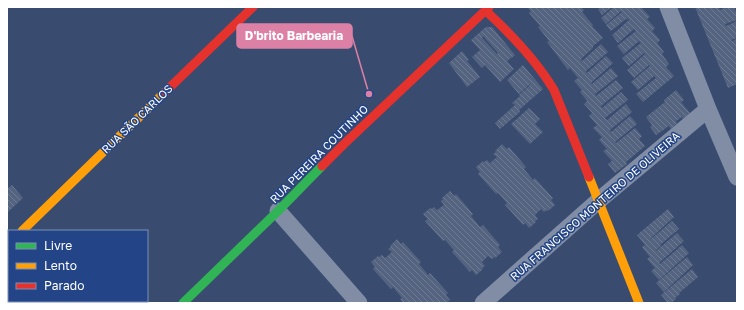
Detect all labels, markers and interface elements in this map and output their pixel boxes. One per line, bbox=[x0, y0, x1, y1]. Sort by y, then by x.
callout: D'brito Barbearia bbox=[237, 24, 352, 48]
text: D'brito Barbearia bbox=[245, 28, 343, 43]
street label: RUA SÃO CARLOS bbox=[99, 82, 175, 156]
street label: RUA PEREIRA COUTINHO bbox=[267, 102, 370, 205]
street label: RUA FRANCISCO MONTEIRO DE OLIVEIRA bbox=[507, 128, 682, 283]
legend bbox=[8, 230, 148, 302]
text: Livre bbox=[44, 238, 72, 253]
text: Lento bbox=[44, 258, 77, 273]
text: Parado bbox=[44, 278, 84, 293]

